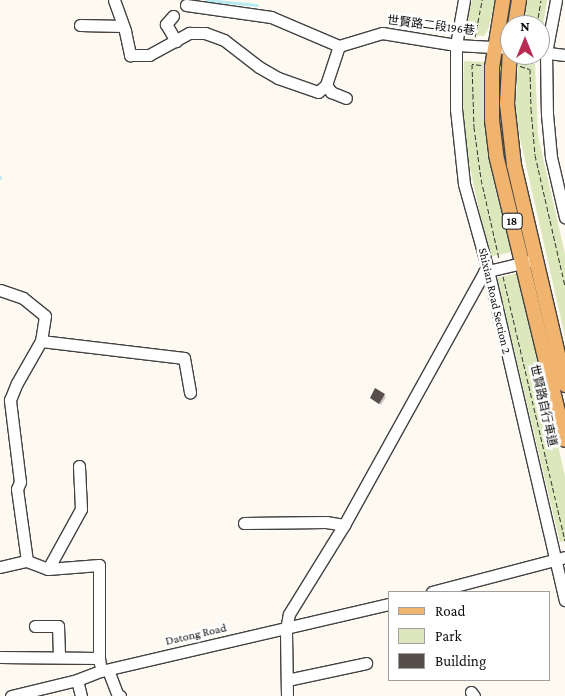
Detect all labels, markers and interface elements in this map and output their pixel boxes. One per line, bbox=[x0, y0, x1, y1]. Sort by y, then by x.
street label: 世賢路二段196巷 bbox=[386, 13, 476, 39]
north arrow bbox=[500, 15, 550, 65]
text: N bbox=[520, 18, 530, 34]
road number: 18 bbox=[501, 212, 523, 230]
street label: Shixian Road Section 2 bbox=[475, 247, 513, 355]
street label: 世賢路自行車道 bbox=[527, 363, 559, 449]
legend bbox=[388, 591, 550, 681]
text: Road bbox=[435, 603, 465, 619]
street label: Datong Road bbox=[164, 621, 228, 649]
text: Park bbox=[435, 628, 462, 644]
text: Building bbox=[435, 653, 486, 669]

